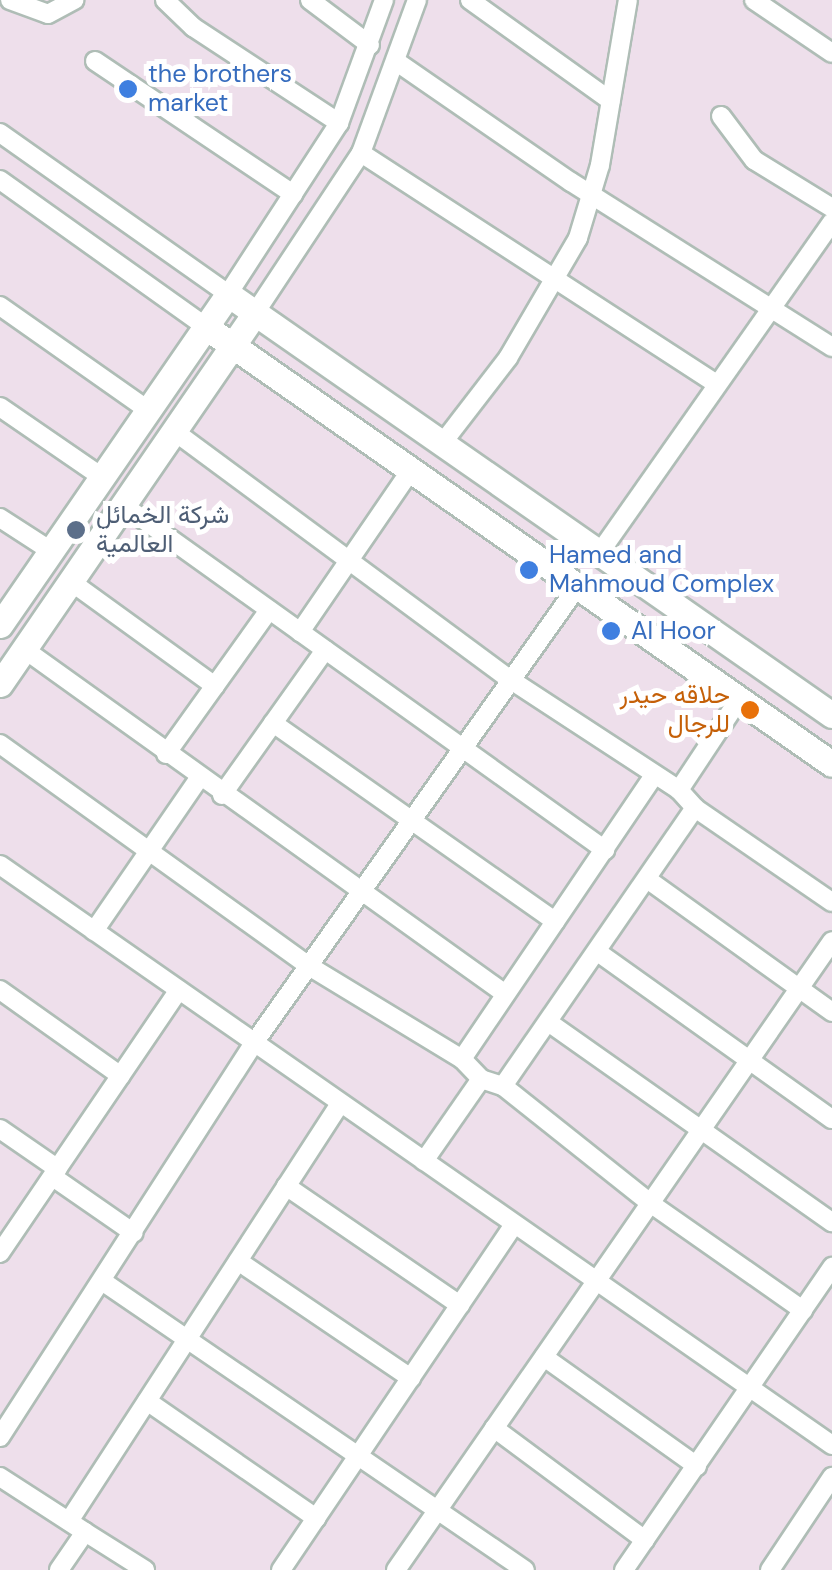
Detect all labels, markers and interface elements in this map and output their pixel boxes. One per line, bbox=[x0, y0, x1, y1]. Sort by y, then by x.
place label: the brothers market bbox=[148, 60, 292, 119]
marker: the brothers market bbox=[117, 78, 139, 100]
place label: شركة الخمائل العالمية bbox=[96, 501, 229, 560]
marker: شركة الخمائل العالمية bbox=[65, 519, 87, 541]
place label: Hamed and Mahmoud Complex bbox=[549, 541, 774, 600]
marker: Hamed and Mahmoud Complex bbox=[518, 559, 540, 581]
place label: Al Hoor bbox=[631, 616, 716, 646]
marker: Al Hoor bbox=[600, 620, 622, 642]
place label: حلاقه حيدر للرجال bbox=[619, 681, 730, 740]
marker: حلاقه حيدر للرجال bbox=[739, 699, 761, 721]

